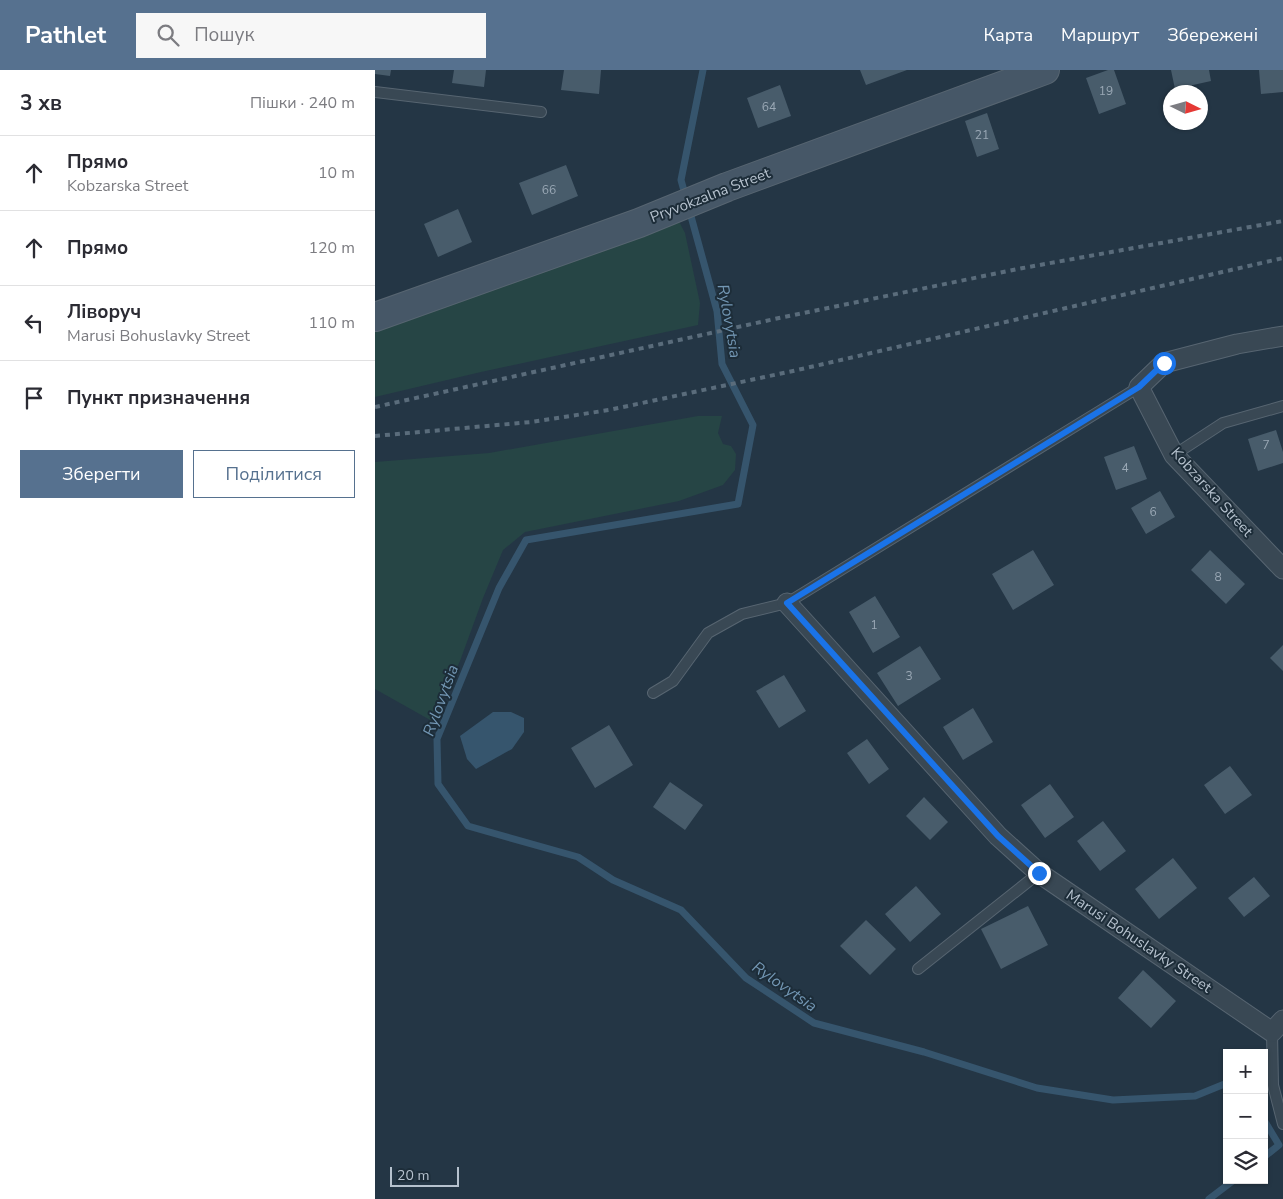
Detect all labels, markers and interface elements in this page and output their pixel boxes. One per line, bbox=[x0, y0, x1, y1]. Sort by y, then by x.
search box bbox=[136, 13, 486, 58]
text: Pathlet bbox=[25, 19, 106, 51]
icon: search bbox=[154, 21, 182, 49]
text: Пошук bbox=[194, 22, 254, 48]
text: Карта bbox=[984, 23, 1033, 47]
text: Маршрут bbox=[1061, 23, 1139, 47]
text: Збережені bbox=[1167, 23, 1258, 47]
house number: 19 bbox=[1099, 83, 1113, 99]
north arrow bbox=[1163, 85, 1208, 130]
text: 3 хв bbox=[20, 89, 62, 117]
text: Пішки · 240 m bbox=[250, 92, 355, 114]
house number: 64 bbox=[762, 99, 776, 115]
house number: 21 bbox=[975, 127, 989, 143]
text: Прямо bbox=[67, 149, 128, 175]
icon: ahead bbox=[20, 159, 48, 187]
text: 10 m bbox=[318, 162, 355, 184]
street label: Pryvokzalna Street bbox=[647, 163, 774, 227]
text: Kobzarska Street bbox=[67, 175, 188, 197]
house number: 66 bbox=[542, 182, 556, 198]
icon: ahead bbox=[20, 234, 48, 262]
text: Прямо bbox=[67, 235, 128, 261]
text: 120 m bbox=[308, 237, 355, 259]
water label: Rylovytsia bbox=[712, 282, 746, 360]
text: Ліворуч bbox=[67, 299, 141, 325]
icon: left bbox=[20, 309, 48, 337]
text: 110 m bbox=[308, 312, 355, 334]
text: Marusi Bohuslavky Street bbox=[67, 325, 250, 347]
route start bbox=[1153, 352, 1176, 375]
icon: arrive bbox=[20, 384, 48, 412]
text: Пункт призначення bbox=[67, 385, 250, 411]
house number: 7 bbox=[1262, 437, 1270, 453]
street label: Kobzarska Street bbox=[1167, 443, 1258, 541]
button: Зберегти bbox=[20, 450, 183, 498]
button: Поділитися bbox=[193, 450, 355, 498]
house number: 4 bbox=[1121, 460, 1129, 476]
house number: 6 bbox=[1149, 504, 1157, 520]
house number: 8 bbox=[1214, 569, 1222, 585]
house number: 1 bbox=[870, 617, 878, 633]
water label: Rylovytsia bbox=[418, 661, 464, 739]
house number: 3 bbox=[905, 668, 913, 684]
route end bbox=[1028, 862, 1051, 885]
street label: Marusi Bohuslavky Street bbox=[1062, 885, 1216, 998]
water label: Rylovytsia bbox=[747, 956, 821, 1017]
map controls bbox=[1223, 1049, 1268, 1184]
button: + bbox=[1223, 1049, 1268, 1094]
button: − bbox=[1223, 1094, 1268, 1139]
button: layers bbox=[1223, 1139, 1268, 1184]
scale bar bbox=[390, 1164, 459, 1187]
text: 20 m bbox=[397, 1166, 429, 1185]

